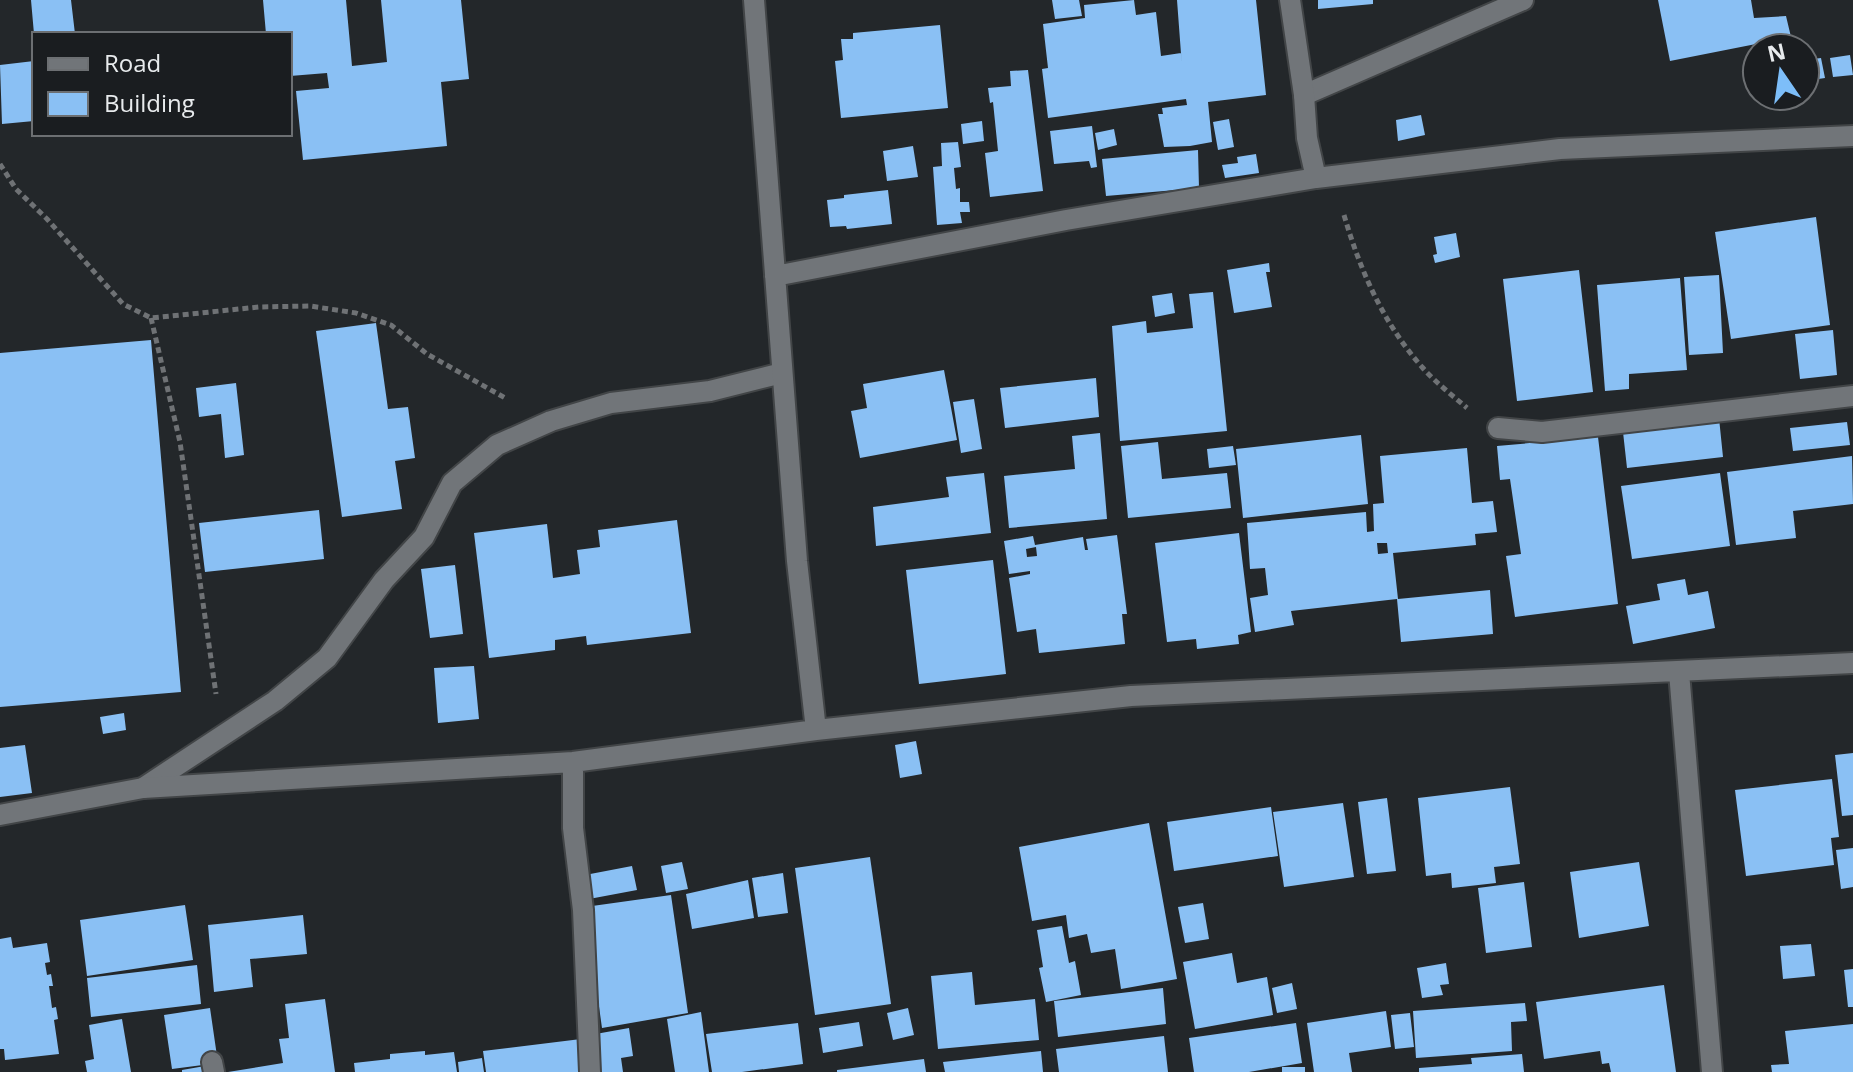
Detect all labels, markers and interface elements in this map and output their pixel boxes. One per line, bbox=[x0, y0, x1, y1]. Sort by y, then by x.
legend bbox=[32, 32, 292, 136]
north arrow bbox=[1741, 32, 1821, 112]
text: N bbox=[1764, 35, 1788, 68]
text: Road bbox=[104, 46, 161, 79]
text: Building bbox=[104, 86, 195, 119]

